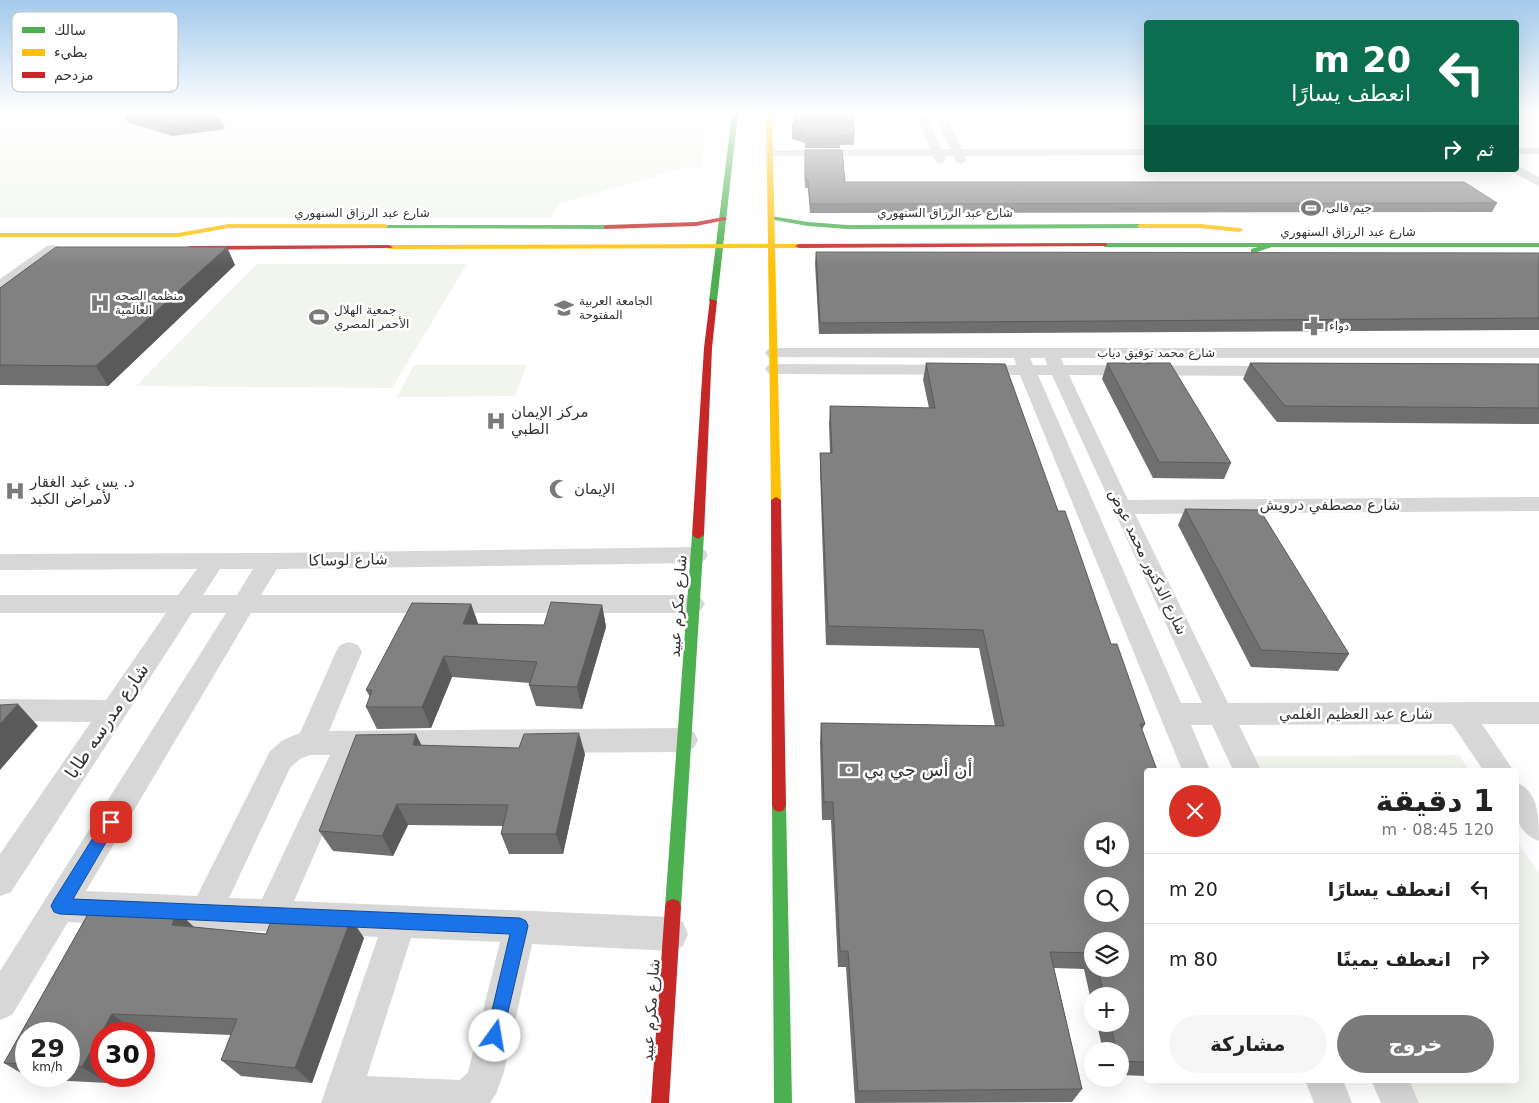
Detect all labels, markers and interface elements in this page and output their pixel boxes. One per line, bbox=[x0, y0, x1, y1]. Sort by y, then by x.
legend bbox=[12, 12, 178, 92]
text: سالك bbox=[54, 22, 86, 38]
text: 20 m bbox=[1314, 40, 1411, 80]
icon: left bbox=[1429, 40, 1494, 105]
text: بطيء bbox=[54, 44, 88, 61]
text: مزدحم bbox=[54, 67, 93, 84]
text: انعطف يسارًا bbox=[1291, 81, 1411, 106]
icon: right bbox=[1438, 135, 1466, 163]
text: ثم bbox=[1476, 138, 1494, 160]
sports icon: جيم فالى bbox=[1300, 197, 1322, 219]
place label: جيم فالى bbox=[1326, 201, 1372, 215]
street label: شارع عبد الرزاق السنهوري bbox=[294, 206, 430, 221]
street label: شارع عبد الرزاق السنهوري bbox=[877, 206, 1013, 221]
street label: شارع عبد الرزاق السنهوري bbox=[1280, 225, 1416, 240]
place label: منظمه الصحه العالمية bbox=[115, 289, 184, 317]
hospital icon: منظمه الصحه العالمية bbox=[89, 292, 111, 314]
place label: الجامعة العربية المفتوحة bbox=[579, 294, 653, 323]
school or university icon: الجامعة العربية المفتوحة bbox=[553, 297, 575, 319]
place label: جمعية الهلال الأحمر المصري bbox=[334, 303, 409, 332]
sports icon: جمعية الهلال الأحمر المصري bbox=[308, 306, 330, 328]
pharmacy icon: دواء bbox=[1303, 315, 1325, 337]
place label: دواء bbox=[1329, 319, 1349, 334]
street label: شارع محمد توفيق دياب bbox=[1097, 346, 1215, 361]
place label: مركز الإيمان الطبي bbox=[511, 403, 589, 439]
hospital icon: مركز الإيمان الطبي bbox=[485, 410, 507, 432]
place label: د. يس غبد الغقار لأمراض الكبد bbox=[29, 473, 135, 508]
mosque icon: الإيمان bbox=[548, 478, 570, 500]
hospital icon: د. يس غبد الغقار لأمراض الكبد bbox=[4, 480, 26, 502]
place label: الإيمان bbox=[574, 480, 615, 498]
street label: شارع الدكتور محمد عوض bbox=[1105, 486, 1191, 638]
street label: شارع مصطفي درويش bbox=[1260, 496, 1400, 515]
street label: شارع لوساكا bbox=[308, 550, 388, 570]
street label: شارع مكرم عبيد bbox=[665, 554, 691, 658]
street label: شارع مدرسه طابا bbox=[60, 659, 154, 783]
street label: شارع عبد العظيم الغلمي bbox=[1279, 705, 1433, 724]
place label: أن أس جي بي bbox=[864, 758, 973, 781]
bank icon: أن أس جي بي bbox=[838, 759, 860, 781]
text: 1 دقيقة bbox=[1376, 783, 1494, 818]
button: close bbox=[1169, 785, 1221, 837]
pin bbox=[90, 801, 132, 843]
icon: arrive bbox=[97, 808, 125, 836]
text: 120 m · 08:45 bbox=[1381, 820, 1494, 839]
map controls bbox=[1084, 822, 1129, 1087]
button: sound bbox=[1084, 822, 1129, 867]
icon: left bbox=[1466, 875, 1494, 903]
button: search bbox=[1084, 877, 1129, 922]
text: 20 m bbox=[1169, 878, 1218, 900]
text: انعطف يسارًا bbox=[1328, 878, 1451, 900]
button: layers bbox=[1084, 932, 1129, 977]
icon: right bbox=[1466, 945, 1494, 973]
text: 80 m bbox=[1169, 948, 1218, 970]
text: انعطف يمينًا bbox=[1336, 948, 1451, 970]
street label: شارع مكرم عبيد bbox=[638, 958, 664, 1062]
button: + bbox=[1084, 987, 1129, 1032]
position arrow bbox=[468, 1009, 520, 1061]
button: مشاركة bbox=[1169, 1015, 1327, 1073]
button: خروج bbox=[1337, 1015, 1494, 1073]
speed limit sign: 30 bbox=[90, 1022, 155, 1087]
text: 29 bbox=[30, 1034, 65, 1063]
button: − bbox=[1084, 1042, 1129, 1087]
text: km/h bbox=[32, 1060, 63, 1074]

